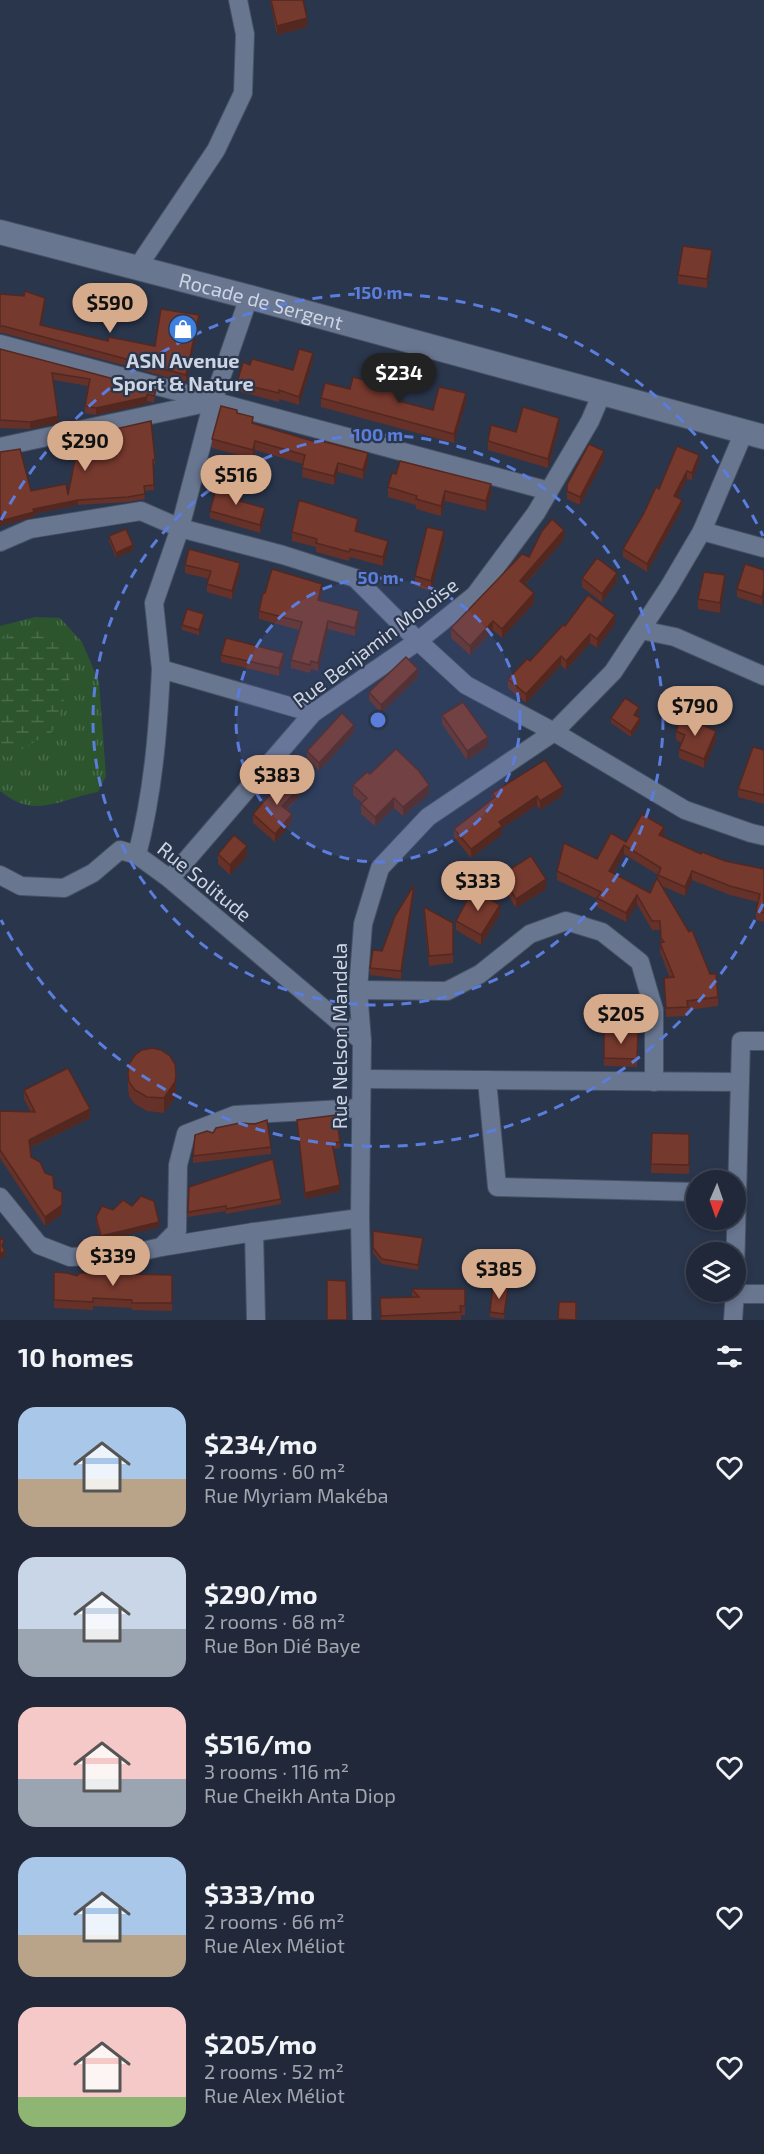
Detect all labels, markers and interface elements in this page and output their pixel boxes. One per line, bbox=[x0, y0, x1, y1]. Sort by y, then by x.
street label: Rocade de Sergent bbox=[177, 267, 346, 334]
text: 150 m bbox=[354, 281, 402, 303]
pin: $590 bbox=[74, 283, 146, 334]
text: $590 bbox=[86, 290, 134, 314]
shop icon: ASN Avenue Sport & Nature bbox=[167, 313, 199, 345]
place label: ASN Avenue Sport & Nature bbox=[112, 348, 254, 395]
pin: $234 bbox=[363, 353, 435, 404]
text: $234 bbox=[375, 360, 423, 384]
pin: $290 bbox=[49, 421, 121, 472]
text: 100 m bbox=[353, 423, 403, 445]
text: $290 bbox=[61, 428, 109, 452]
pin: $516 bbox=[200, 455, 272, 506]
text: $516 bbox=[214, 462, 258, 486]
text: 50 m bbox=[357, 566, 399, 588]
street label: Rue Benjamin Moloïse bbox=[288, 572, 462, 712]
pin: $790 bbox=[659, 686, 731, 737]
text: $790 bbox=[672, 693, 718, 717]
centre of rings bbox=[368, 710, 388, 730]
pin: $383 bbox=[241, 755, 313, 806]
text: $383 bbox=[254, 762, 300, 786]
street label: Rue Solitude bbox=[153, 836, 257, 926]
pin: $333 bbox=[442, 861, 514, 912]
text: $333 bbox=[455, 868, 501, 892]
street label: Rue Nelson Mandela bbox=[327, 943, 351, 1129]
pin: $205 bbox=[585, 994, 657, 1045]
text: $205 bbox=[598, 1001, 644, 1025]
north arrow bbox=[686, 1170, 746, 1230]
map controls bbox=[686, 1170, 746, 1302]
pin: $339 bbox=[77, 1236, 149, 1287]
button: layers bbox=[686, 1242, 746, 1302]
text: $339 bbox=[90, 1243, 136, 1267]
pin: $385 bbox=[463, 1249, 535, 1300]
text: $385 bbox=[476, 1256, 522, 1280]
icon: filters bbox=[713, 1340, 746, 1373]
text: 10 homes bbox=[18, 1341, 134, 1372]
text: $234/mo bbox=[204, 1428, 317, 1459]
icon: home bbox=[66, 1431, 138, 1503]
icon: heart bbox=[713, 1451, 746, 1484]
text: 2 rooms · 60 m² bbox=[204, 1459, 345, 1483]
text: Rue Myriam Makéba bbox=[204, 1483, 389, 1507]
text: $290/mo bbox=[204, 1578, 318, 1609]
icon: home bbox=[66, 1581, 138, 1653]
icon: heart bbox=[713, 1601, 746, 1634]
text: 2 rooms · 68 m² bbox=[204, 1609, 345, 1633]
text: Rue Bon Dié Baye bbox=[204, 1633, 361, 1657]
text: $516/mo bbox=[204, 1728, 312, 1759]
icon: home bbox=[66, 1731, 138, 1803]
icon: heart bbox=[713, 1751, 746, 1784]
text: 3 rooms · 116 m² bbox=[204, 1759, 349, 1783]
text: Rue Cheikh Anta Diop bbox=[204, 1783, 396, 1807]
text: $333/mo bbox=[204, 1878, 315, 1909]
icon: home bbox=[66, 1881, 138, 1953]
icon: heart bbox=[713, 1901, 746, 1934]
text: 2 rooms · 66 m² bbox=[204, 1909, 345, 1933]
text: Rue Alex Méliot bbox=[204, 1933, 345, 1957]
text: $205/mo bbox=[204, 2028, 317, 2059]
icon: home bbox=[66, 2031, 138, 2103]
icon: heart bbox=[713, 2051, 746, 2084]
text: 2 rooms · 52 m² bbox=[204, 2059, 344, 2083]
text: Rue Alex Méliot bbox=[204, 2083, 345, 2107]

